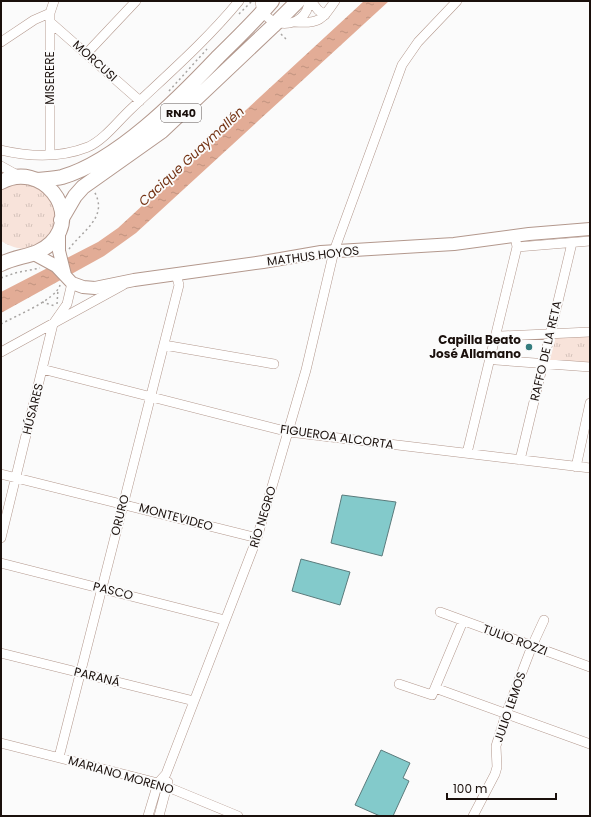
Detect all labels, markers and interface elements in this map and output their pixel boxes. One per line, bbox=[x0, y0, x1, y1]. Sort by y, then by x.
street label: MORCUSI bbox=[69, 36, 121, 85]
street label: MISERERE bbox=[41, 51, 58, 105]
water label: Cacique Guaymallén bbox=[134, 102, 248, 211]
road number: RN40 bbox=[161, 104, 201, 122]
street label: MATHUS HOYOS bbox=[266, 241, 360, 270]
street label: RAFFO DE LA RETA bbox=[526, 299, 565, 403]
place label: Capilla Beato José Allamano bbox=[429, 331, 521, 362]
marker: Capilla Beato José Allamano bbox=[524, 342, 534, 352]
street label: HÚSARES bbox=[18, 382, 47, 436]
street label: FIGUEROA ALCORTA bbox=[279, 420, 395, 453]
street label: RÍO NEGRO bbox=[245, 484, 280, 550]
street label: ORURO bbox=[106, 493, 133, 537]
street label: MONTEVIDEO bbox=[137, 498, 215, 535]
street label: PASCO bbox=[91, 577, 135, 604]
street label: TULIO ROZZI bbox=[480, 620, 550, 659]
street label: PARANÁ bbox=[72, 663, 122, 690]
street label: JULIO LEMOS bbox=[490, 669, 530, 744]
street label: MARIANO MORENO bbox=[66, 751, 176, 798]
scale bar bbox=[447, 775, 556, 801]
text: 100 m bbox=[453, 780, 487, 797]

